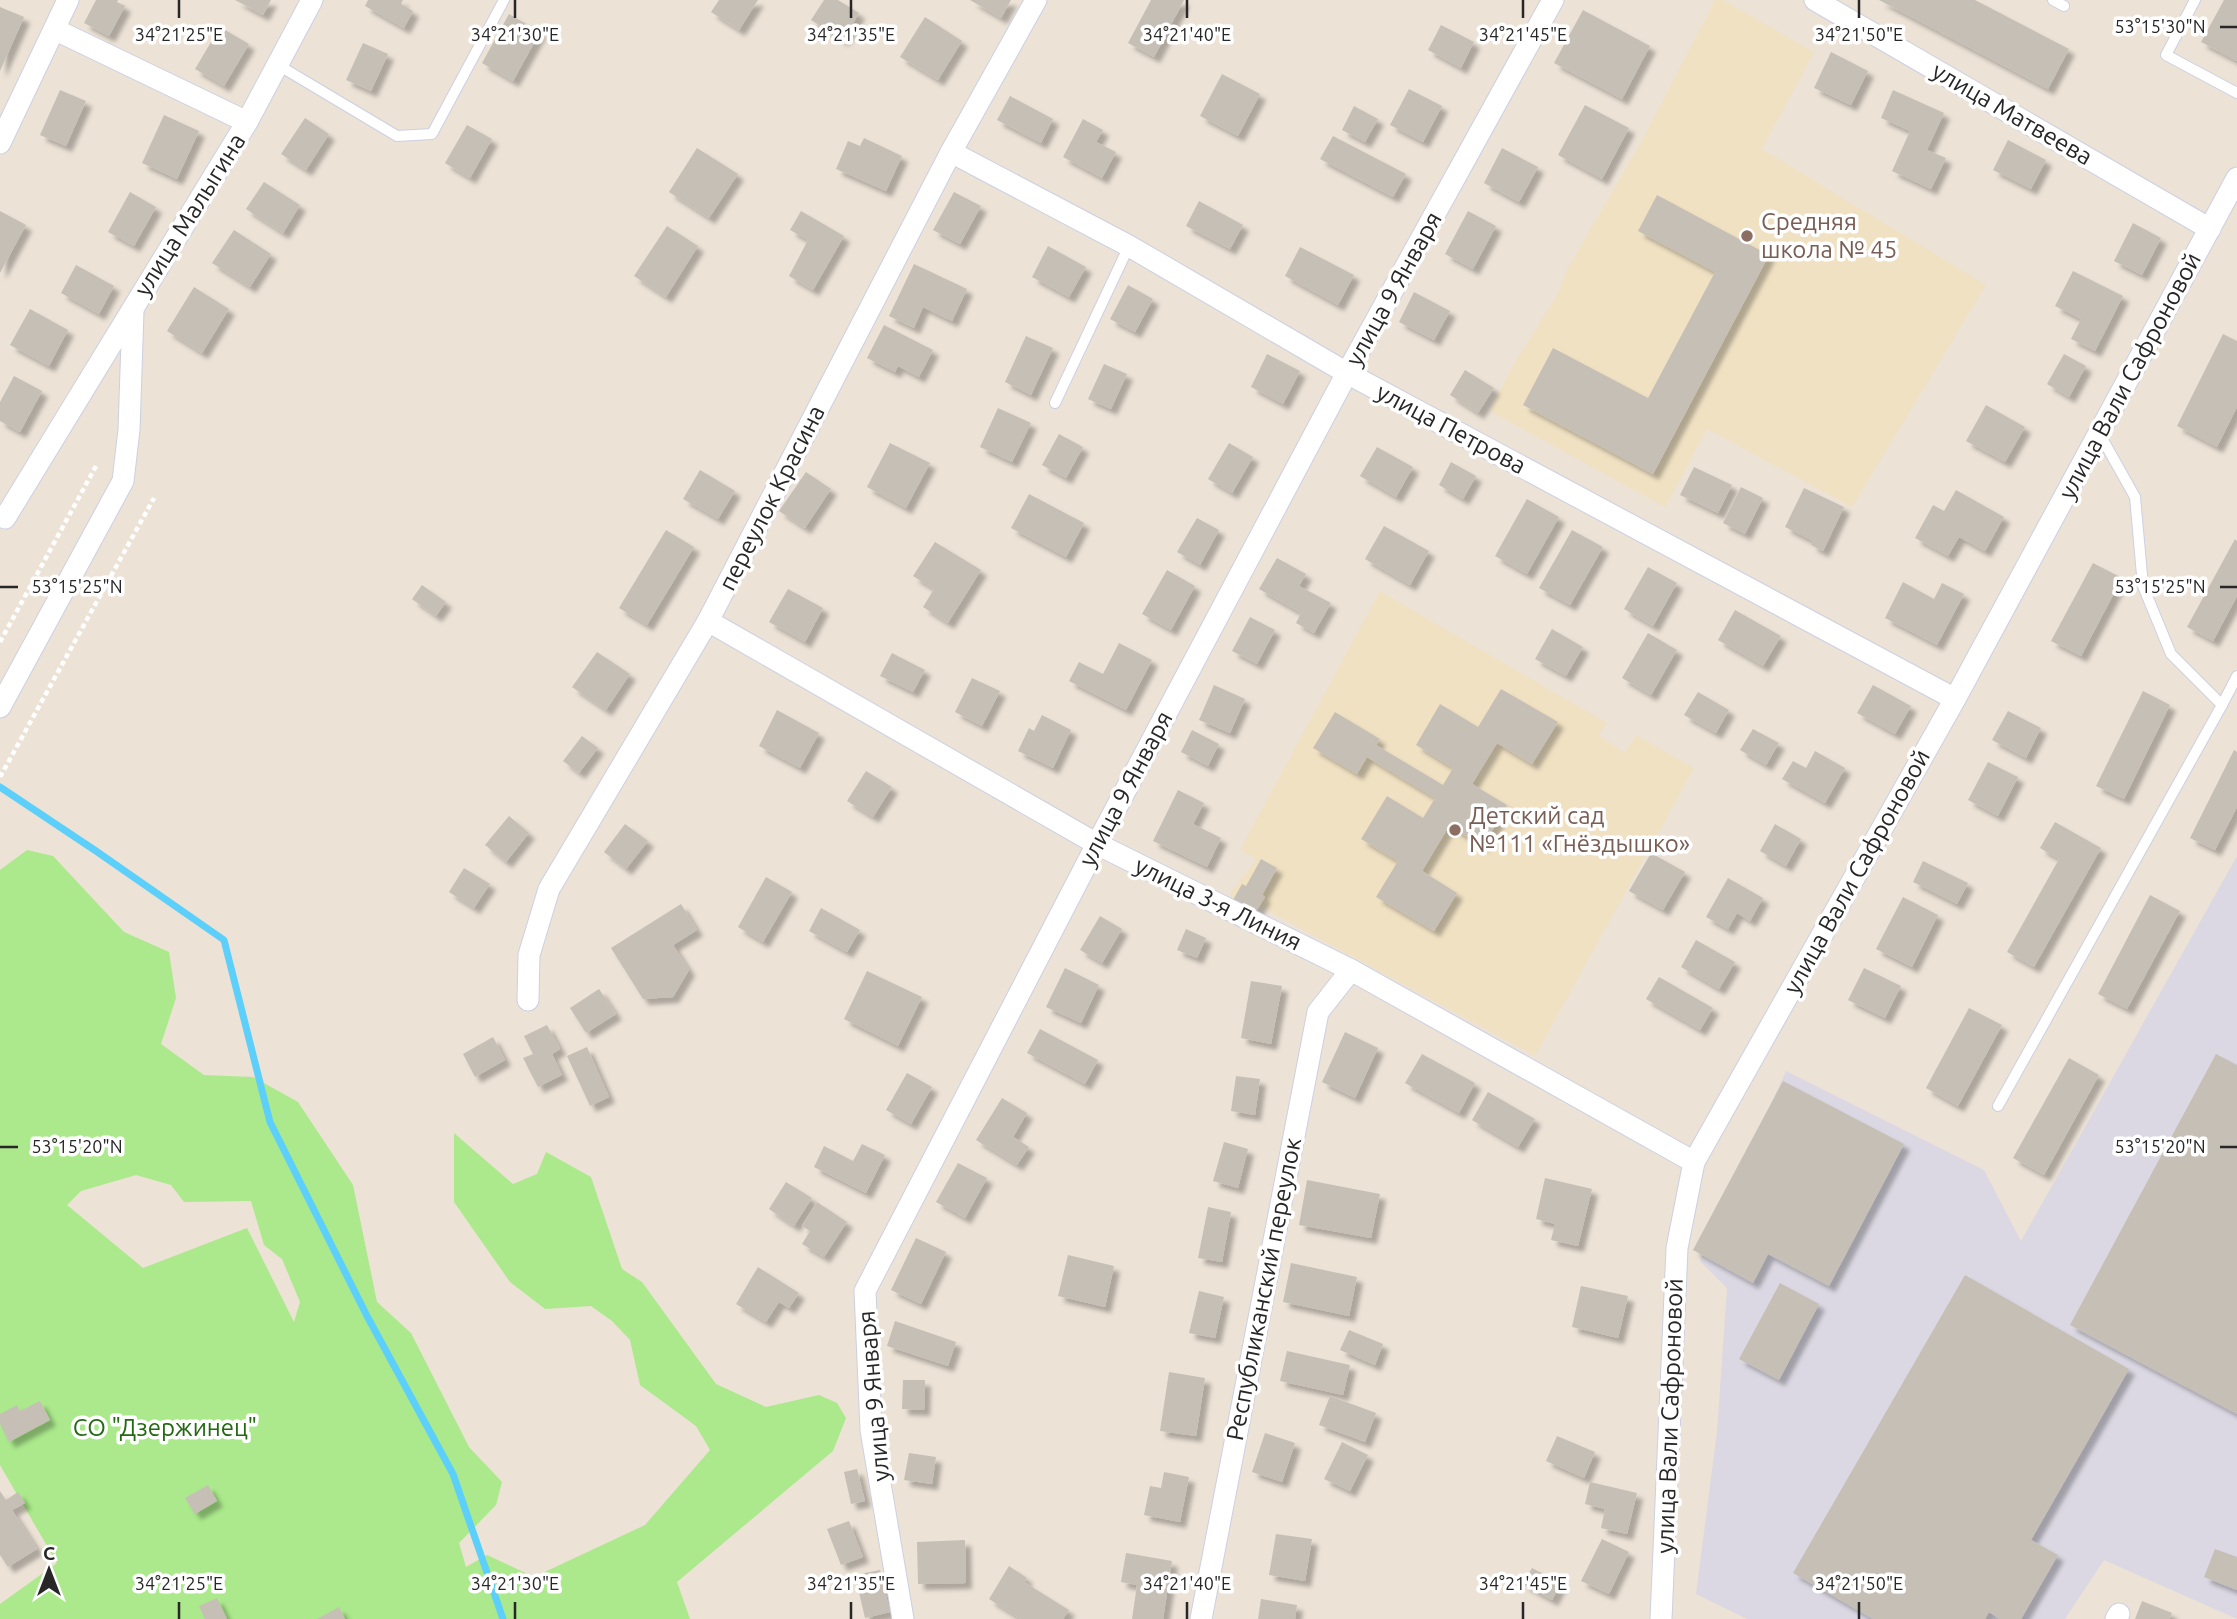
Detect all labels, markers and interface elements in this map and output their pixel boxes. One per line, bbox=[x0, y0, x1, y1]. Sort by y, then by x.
text: 53°15'30"N bbox=[2114, 16, 2206, 36]
text: 34°21'25"E bbox=[135, 24, 223, 44]
text: 34°21'30"E bbox=[471, 24, 559, 44]
text: 34°21'35"E bbox=[807, 24, 895, 44]
text: 34°21'40"E bbox=[1143, 24, 1231, 44]
text: 34°21'45"E bbox=[1479, 24, 1567, 44]
text: 34°21'50"E bbox=[1815, 24, 1903, 44]
street label: улица Матвеева bbox=[1927, 57, 2097, 170]
street label: улица Малыгина bbox=[129, 128, 250, 301]
street label: улица 9 Января bbox=[1340, 207, 1447, 370]
place label: Средняя школа № 45 bbox=[1761, 208, 1897, 263]
marker: Средняя школа № 45 bbox=[1739, 228, 1755, 244]
street label: улица Вали Сафроновой bbox=[2053, 248, 2206, 504]
street label: улица Петрова bbox=[1372, 378, 1531, 479]
street label: переулок Красина bbox=[713, 401, 830, 595]
text: 53°15'25"N bbox=[31, 576, 123, 596]
text: 53°15'25"N bbox=[2114, 576, 2206, 596]
street label: улица 9 Января bbox=[1073, 707, 1178, 871]
street label: улица Вали Сафроновой bbox=[1778, 745, 1935, 999]
place label: Детский сад №111 «Гнёздышко» bbox=[1469, 802, 1690, 857]
marker: Детский сад №111 «Гнёздышко» bbox=[1447, 822, 1463, 838]
street label: улица 3-я Линия bbox=[1130, 852, 1306, 956]
street label: Республиканский переулок bbox=[1221, 1135, 1306, 1443]
text: 53°15'20"N bbox=[31, 1136, 123, 1156]
text: 53°15'20"N bbox=[2114, 1136, 2206, 1156]
street label: улица Вали Сафроновой bbox=[1651, 1278, 1688, 1554]
street label: улица 9 Января bbox=[853, 1309, 894, 1483]
park label: СО "Дзержинец" bbox=[73, 1414, 257, 1441]
north arrow bbox=[14, 1535, 84, 1605]
text: С bbox=[43, 1542, 55, 1564]
text: 34°21'25"E bbox=[135, 1573, 223, 1593]
text: 34°21'30"E bbox=[471, 1573, 559, 1593]
text: 34°21'35"E bbox=[807, 1573, 895, 1593]
text: 34°21'40"E bbox=[1143, 1573, 1231, 1593]
text: 34°21'45"E bbox=[1479, 1573, 1567, 1593]
text: 34°21'50"E bbox=[1815, 1573, 1903, 1593]

